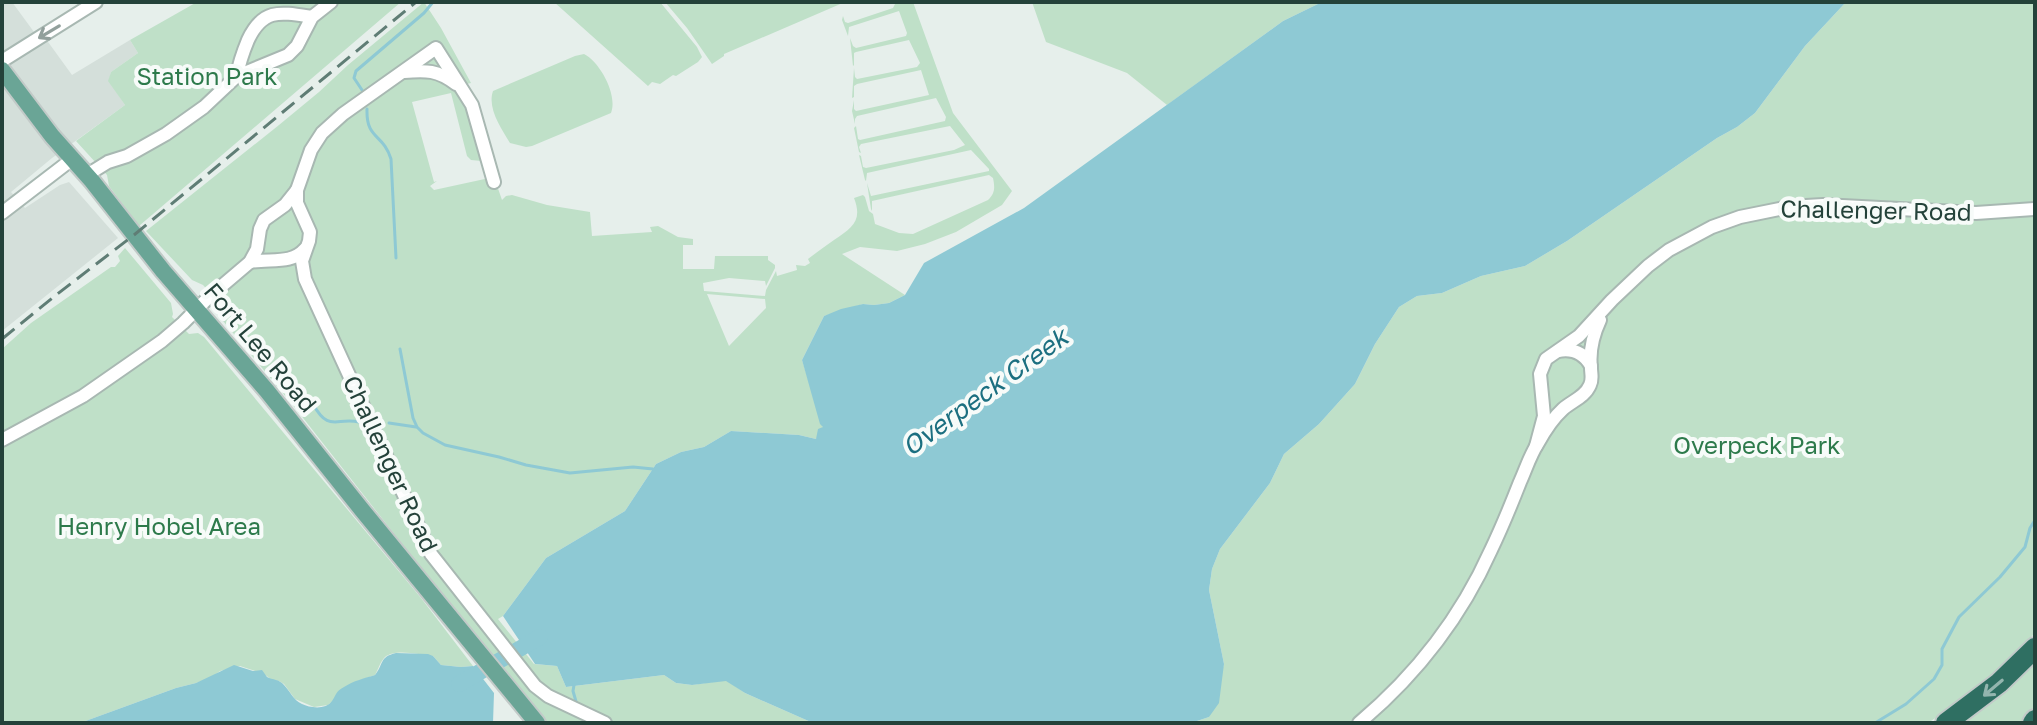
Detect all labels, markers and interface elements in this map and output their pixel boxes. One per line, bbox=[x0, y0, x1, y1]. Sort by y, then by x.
one-way arrow bbox=[38, 24, 61, 40]
park label: Station Park bbox=[137, 61, 277, 90]
street label: Challenger Road bbox=[1780, 193, 1972, 226]
street label: Fort Lee Road bbox=[199, 276, 324, 418]
water label: Overpeck Creek bbox=[896, 320, 1076, 462]
street label: Challenger Road bbox=[338, 371, 445, 556]
park label: Overpeck Park bbox=[1673, 430, 1841, 459]
park label: Henry Hobel Area bbox=[57, 511, 261, 540]
one-way arrow bbox=[1983, 679, 2004, 697]

